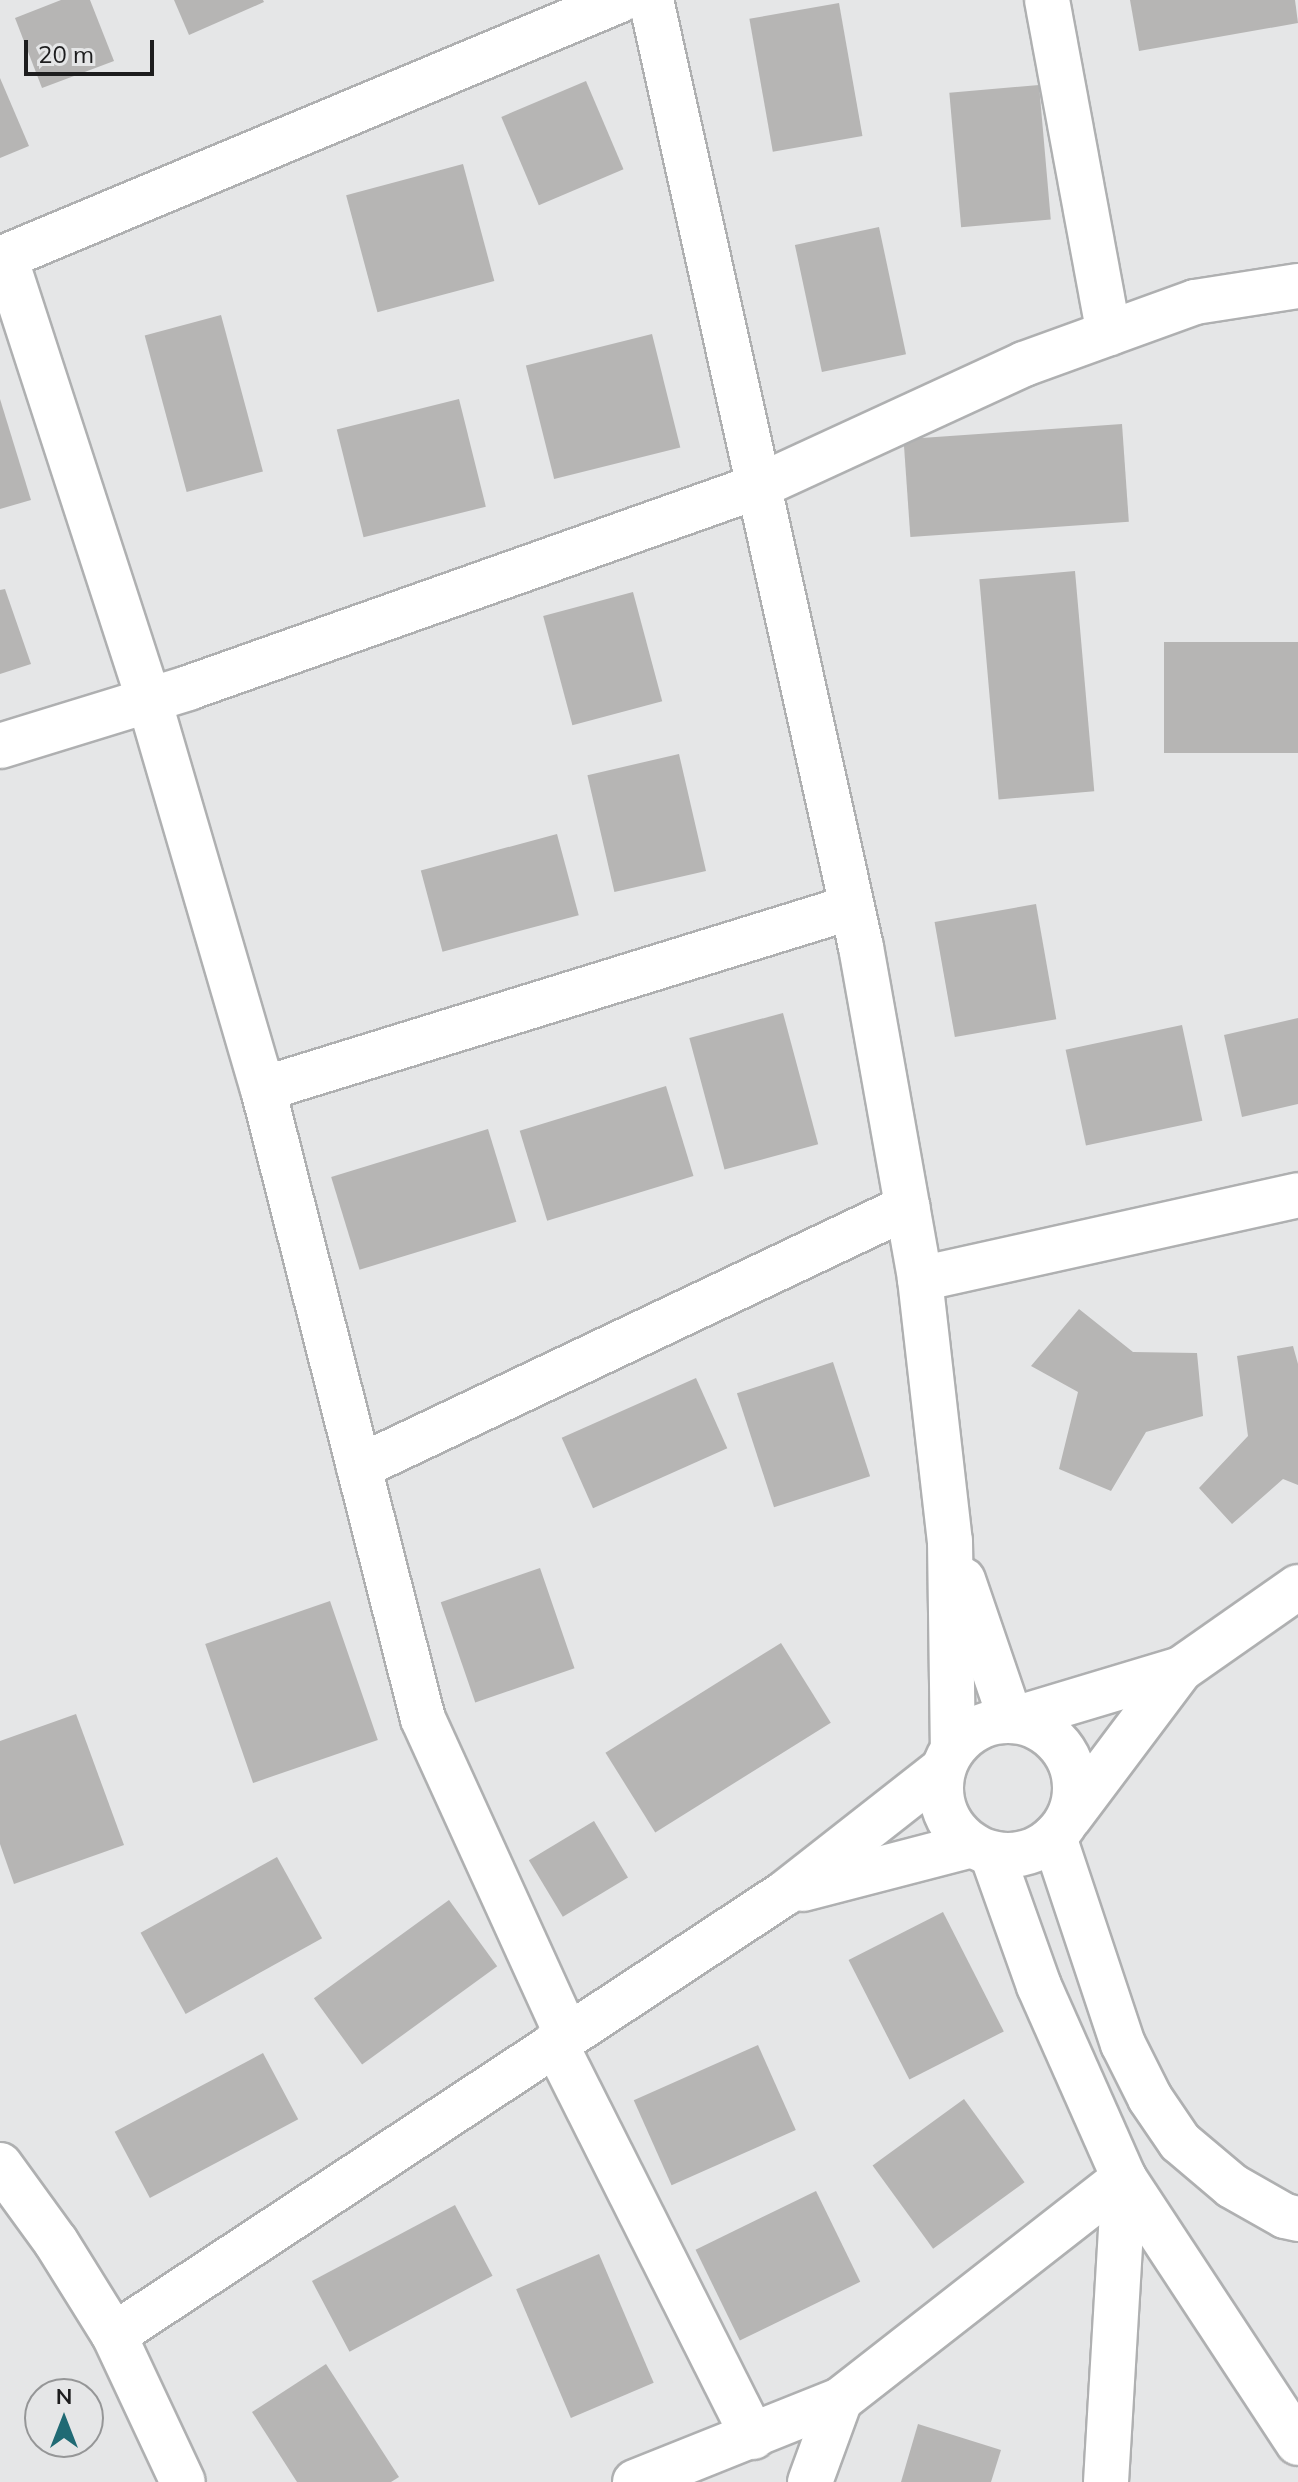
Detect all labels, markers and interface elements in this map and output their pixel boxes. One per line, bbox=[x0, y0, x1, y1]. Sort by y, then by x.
scale bar bbox=[28, 24, 158, 74]
text: 20 m bbox=[38, 39, 94, 69]
north arrow bbox=[24, 2378, 104, 2458]
text: N bbox=[56, 2382, 72, 2410]

